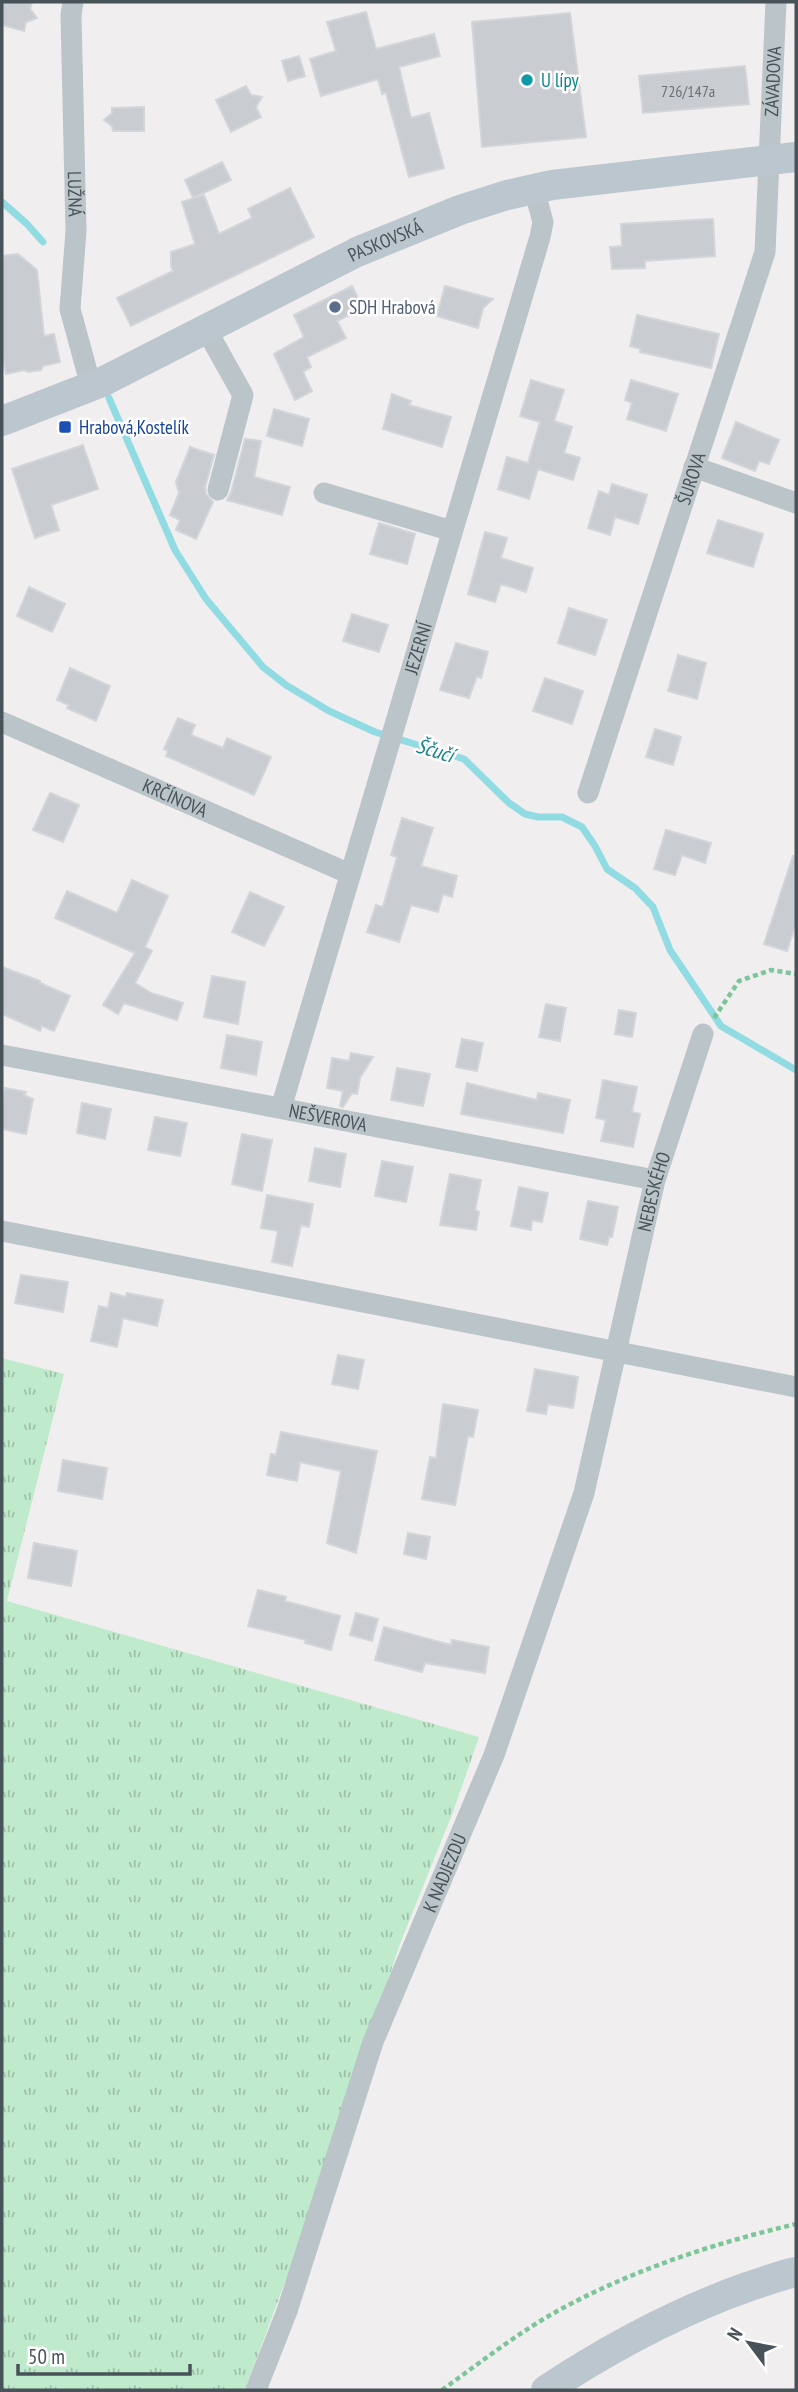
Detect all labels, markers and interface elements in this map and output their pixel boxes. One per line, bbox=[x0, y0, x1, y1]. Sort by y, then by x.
street label: ZÁVADOVA bbox=[759, 46, 786, 117]
place label: U lípy bbox=[541, 68, 580, 92]
marker: U lípy bbox=[519, 72, 535, 88]
house number: 726/147a bbox=[661, 81, 715, 101]
street label: LUŽNÁ bbox=[63, 171, 88, 217]
street label: PASKOVSKÁ bbox=[344, 215, 426, 267]
place label: SDH Hrabová bbox=[349, 295, 436, 319]
marker: SDH Hrabová bbox=[327, 299, 343, 315]
place label: Hrabová,Kostelík bbox=[79, 415, 189, 439]
marker: Hrabová,Kostelík bbox=[57, 419, 73, 435]
street label: ŠUROVA bbox=[671, 449, 711, 508]
street label: JEZERNÍ bbox=[398, 619, 437, 678]
water label: Ščučí bbox=[413, 732, 461, 770]
street label: KRČÍNOVA bbox=[139, 773, 211, 822]
street label: NEŠVEROVA bbox=[287, 1098, 369, 1137]
street label: NEBESKÉHO bbox=[632, 1149, 676, 1234]
street label: K NADJEZDU bbox=[417, 1830, 472, 1916]
north arrow bbox=[714, 2308, 784, 2378]
text: N bbox=[722, 2323, 747, 2345]
scale bar bbox=[18, 2332, 189, 2376]
text: 50 m bbox=[28, 2343, 65, 2370]

